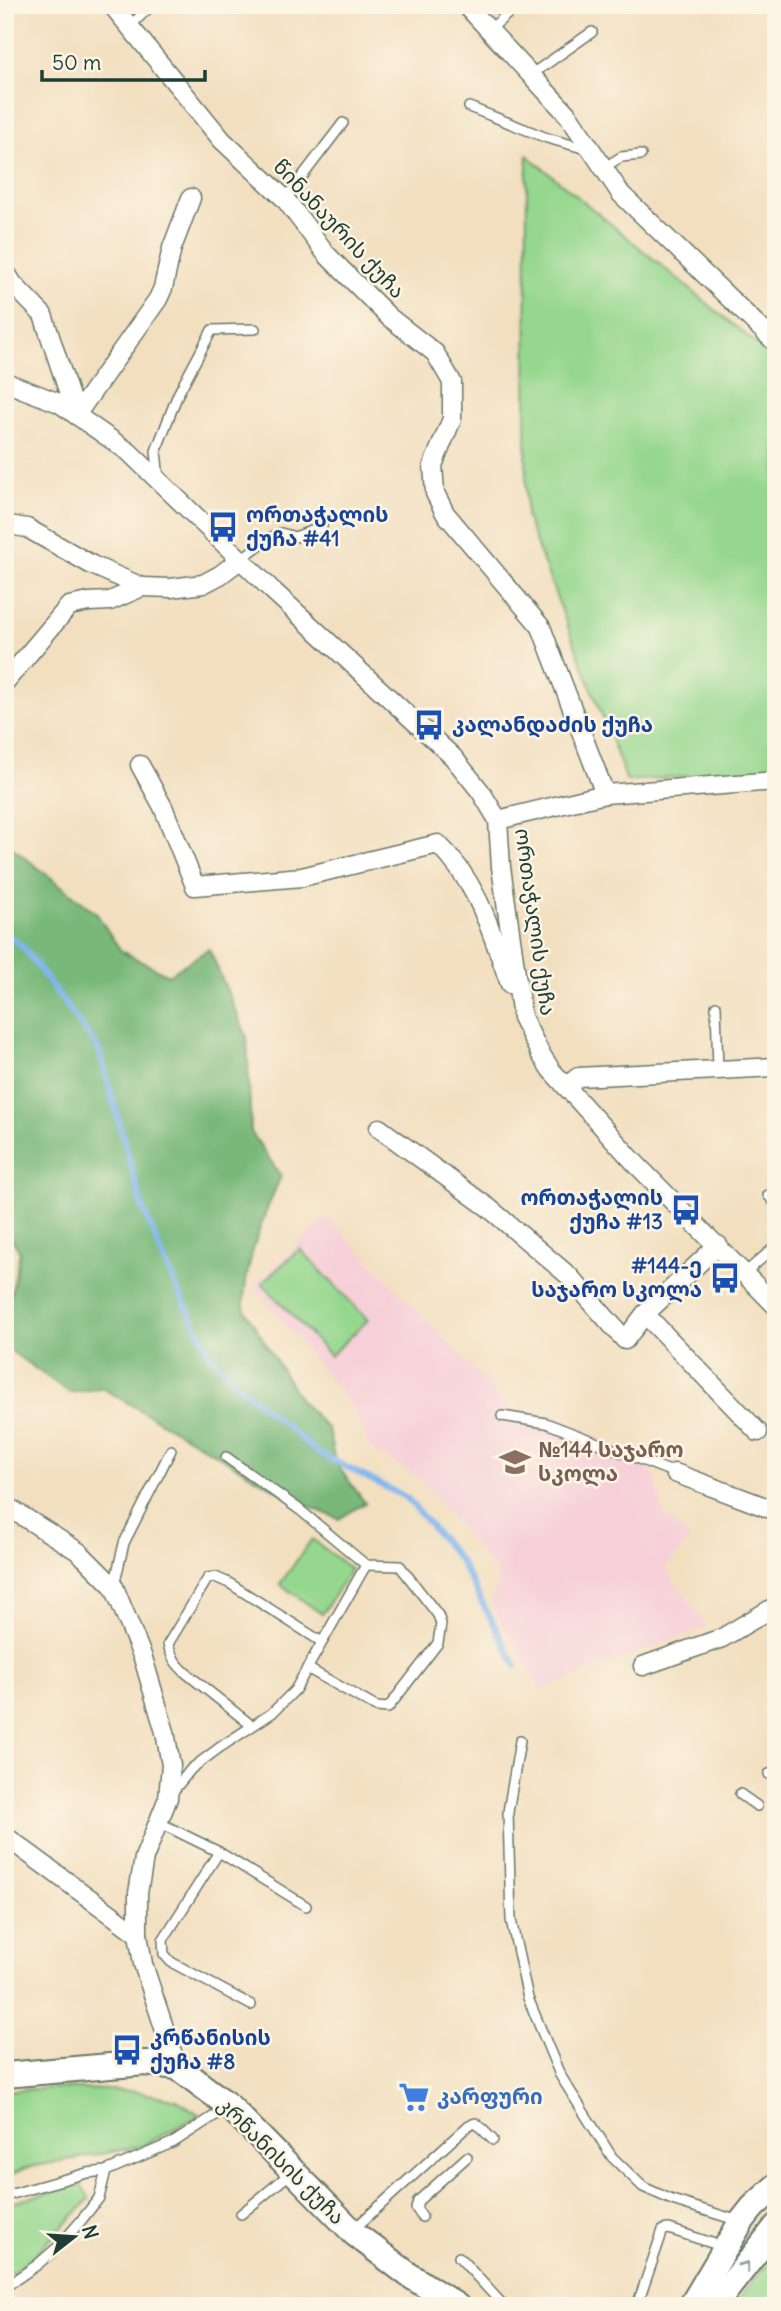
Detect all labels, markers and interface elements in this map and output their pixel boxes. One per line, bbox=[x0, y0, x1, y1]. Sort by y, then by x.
scale bar bbox=[42, 38, 205, 82]
text: 50 m bbox=[52, 49, 101, 76]
street label: წინანაურის ქუჩა bbox=[268, 153, 411, 304]
place label: ორთაჭალის ქუჩა #41 bbox=[246, 501, 389, 552]
bus stop icon: ორთაჭალის ქუჩა #41 bbox=[206, 510, 240, 544]
bus stop icon: კალანდაძის ქუჩა bbox=[412, 708, 446, 742]
place label: კალანდაძის ქუჩა bbox=[452, 711, 653, 738]
street label: ორთაჭალის ქუჩა bbox=[509, 827, 562, 1017]
place label: ორთაჭალის ქუჩა #13 bbox=[520, 1184, 663, 1235]
bus stop icon: ორთაჭალის ქუჩა #13 bbox=[669, 1193, 703, 1227]
place label: #144-ე საჯარო სკოლა bbox=[531, 1252, 702, 1303]
bus stop icon: #144-ე საჯარო სკოლა bbox=[708, 1261, 742, 1295]
place label: №144 საჯარო სკოლა bbox=[538, 1436, 684, 1487]
school or university icon: №144 საჯარო სკოლა bbox=[498, 1445, 532, 1479]
place label: კრწანისის ქუჩა #8 bbox=[150, 2024, 271, 2075]
bus stop icon: კრწანისის ქუჩა #8 bbox=[110, 2033, 144, 2067]
supermarket icon: კარფური bbox=[397, 2080, 431, 2114]
place label: კარფური bbox=[437, 2083, 543, 2110]
street label: კრწანისის ქუჩა bbox=[212, 2091, 351, 2230]
north arrow bbox=[38, 2202, 108, 2272]
text: N bbox=[77, 2222, 104, 2242]
one-way arrow bbox=[736, 2262, 749, 2274]

